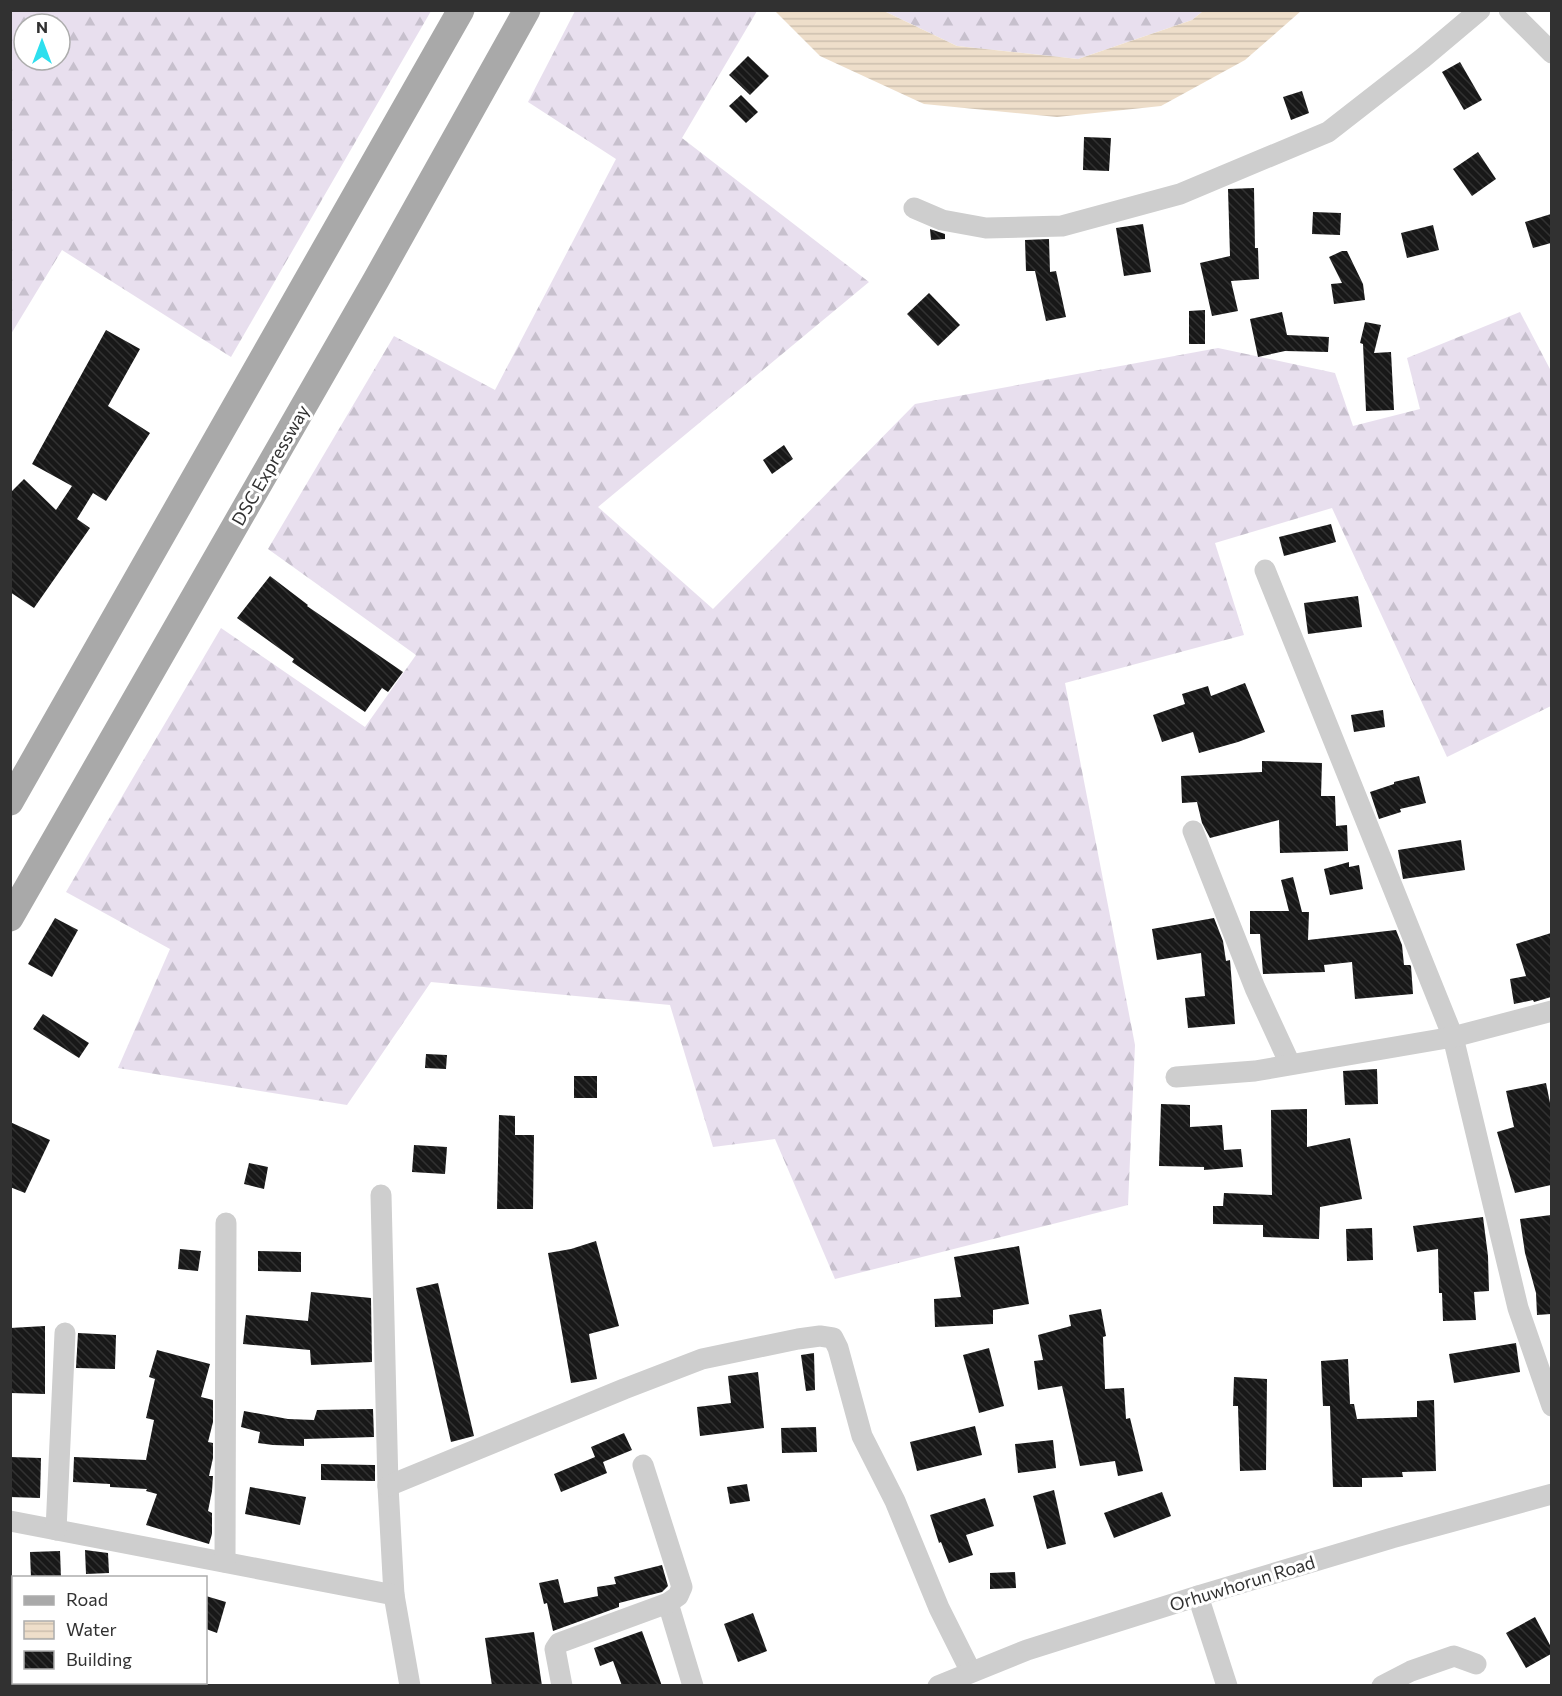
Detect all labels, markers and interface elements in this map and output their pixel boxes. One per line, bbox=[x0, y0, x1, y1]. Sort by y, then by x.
north arrow bbox=[12, 12, 72, 72]
text: N bbox=[36, 17, 48, 36]
street label: DSC Expressway bbox=[227, 401, 313, 529]
street label: Orhuwhorun Road bbox=[1167, 1550, 1317, 1616]
legend bbox=[12, 1576, 207, 1684]
text: Road bbox=[66, 1588, 108, 1610]
text: Water bbox=[66, 1618, 117, 1640]
text: Building bbox=[66, 1648, 132, 1670]

